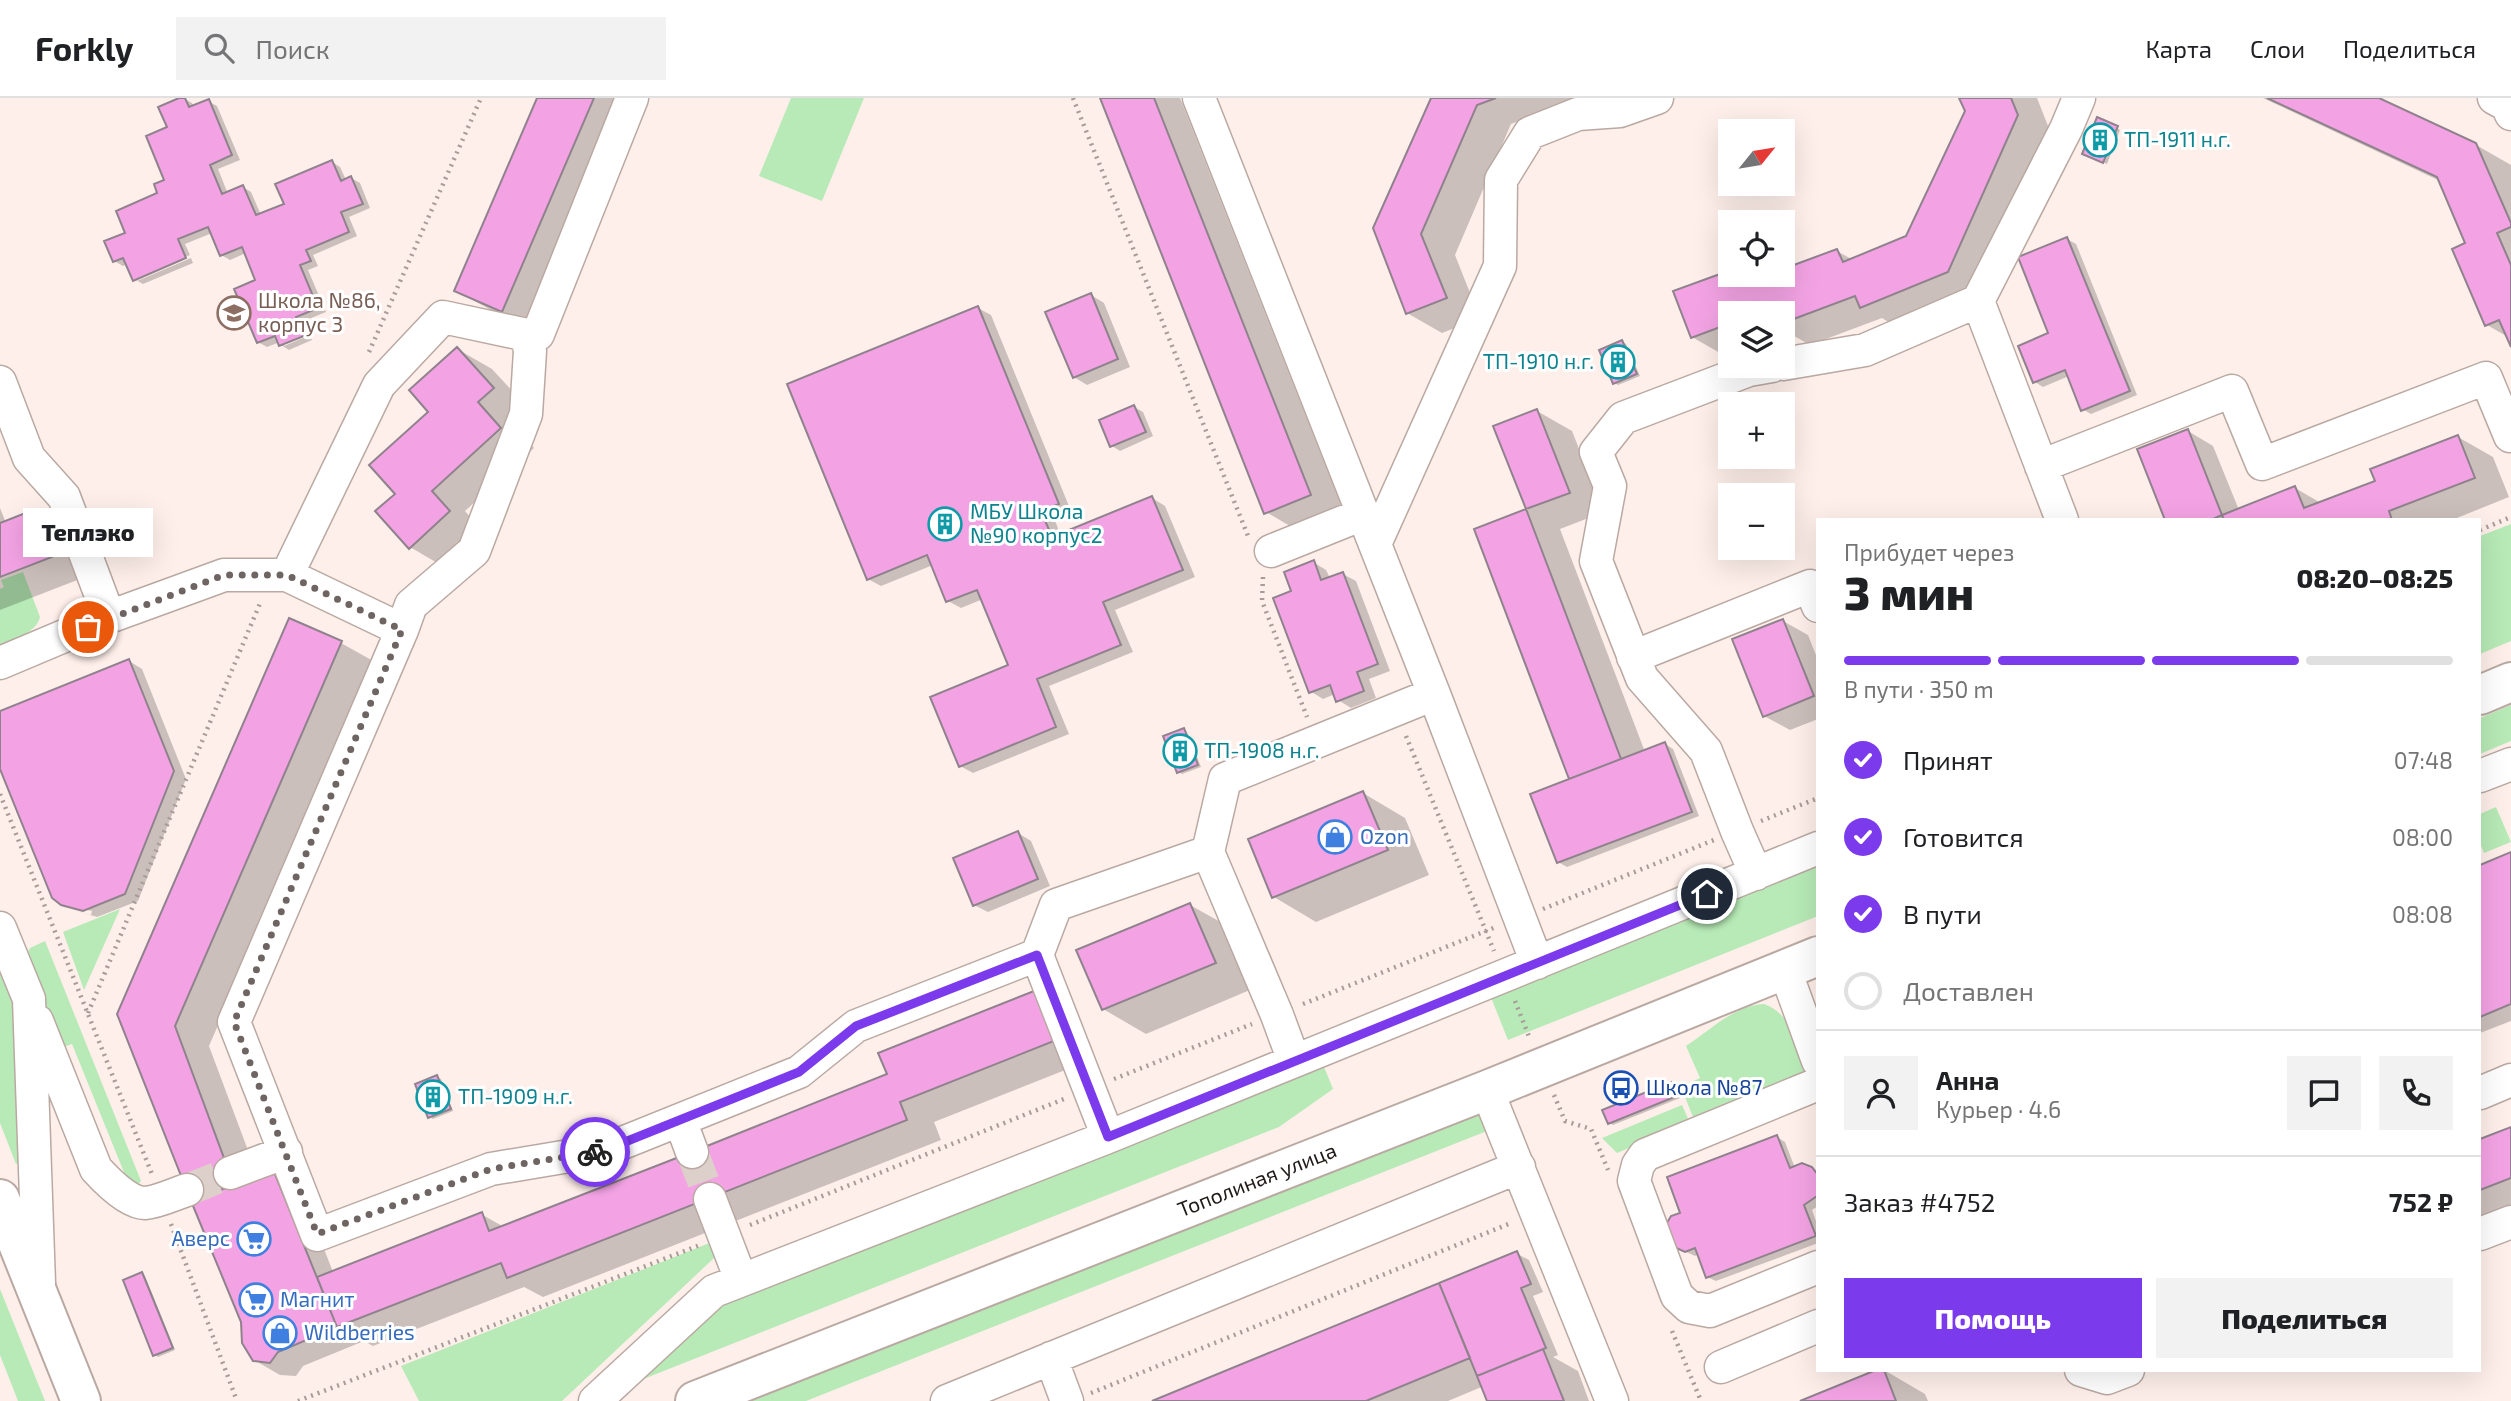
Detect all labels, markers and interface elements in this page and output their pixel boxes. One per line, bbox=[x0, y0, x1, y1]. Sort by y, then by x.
search box bbox=[176, 17, 666, 80]
text: Forkly bbox=[35, 28, 134, 68]
icon: search bbox=[200, 29, 238, 67]
text: Поиск bbox=[256, 33, 330, 64]
text: Карта bbox=[2145, 34, 2212, 63]
text: Слои bbox=[2250, 34, 2305, 63]
text: Поделиться bbox=[2343, 34, 2476, 63]
north arrow bbox=[1718, 119, 1796, 196]
map controls bbox=[1718, 119, 1795, 560]
building icon: ТП-1911 н.г. bbox=[2081, 121, 2119, 159]
place label: ТП-1911 н.г. bbox=[2124, 126, 2231, 151]
button: locate bbox=[1718, 210, 1795, 287]
place label: Школа №86, корпус 3 bbox=[258, 287, 381, 337]
school or university icon: Школа №86, корпус 3 bbox=[215, 294, 253, 332]
button: layers bbox=[1718, 301, 1795, 378]
building icon: ТП-1910 н.г. bbox=[1599, 343, 1637, 381]
place label: ТП-1910 н.г. bbox=[1483, 348, 1594, 373]
button: + bbox=[1718, 392, 1795, 469]
button: − bbox=[1718, 483, 1795, 560]
place label: МБУ Школа №90 корпус2 bbox=[970, 498, 1102, 548]
building icon: МБУ Школа №90 корпус2 bbox=[926, 505, 964, 543]
callout: Теплэко bbox=[23, 508, 153, 557]
text: Теплэко bbox=[41, 518, 135, 546]
text: Прибудет через bbox=[1844, 538, 2014, 566]
text: 08:20–08:25 bbox=[2296, 562, 2453, 593]
text: 3 мин bbox=[1844, 564, 1974, 619]
pin bbox=[58, 597, 118, 657]
icon: bag bbox=[69, 608, 107, 646]
text: В пути · 350 m bbox=[1844, 675, 1994, 703]
building icon: ТП-1908 н.г. bbox=[1161, 732, 1199, 770]
place label: ТП-1908 н.г. bbox=[1204, 737, 1320, 762]
icon: check bbox=[1844, 741, 1882, 779]
text: Принят bbox=[1903, 744, 1993, 775]
text: 07:48 bbox=[2394, 746, 2453, 774]
shop icon: Ozon bbox=[1316, 818, 1354, 856]
icon: check bbox=[1844, 818, 1882, 856]
text: Готовится bbox=[1903, 821, 2024, 852]
place label: Ozon bbox=[1360, 823, 1409, 848]
text: 08:00 bbox=[2392, 823, 2453, 851]
pin bbox=[1677, 864, 1737, 924]
icon: home bbox=[1688, 875, 1726, 913]
icon: check bbox=[1844, 895, 1882, 933]
text: В пути bbox=[1903, 898, 1982, 929]
text: 08:08 bbox=[2392, 900, 2453, 928]
text: Доставлен bbox=[1903, 975, 2034, 1006]
button: person bbox=[1844, 1056, 1918, 1130]
button: chat bbox=[2287, 1056, 2361, 1130]
button: phone bbox=[2379, 1056, 2453, 1130]
text: Анна bbox=[1936, 1064, 1999, 1095]
bus stop icon: Школа №87 bbox=[1602, 1069, 1640, 1107]
place label: Школа №87 bbox=[1646, 1074, 1763, 1099]
building icon: ТП-1909 н.г. bbox=[414, 1078, 452, 1116]
place label: ТП-1909 н.г. bbox=[458, 1083, 573, 1108]
text: Курьер · 4.6 bbox=[1936, 1095, 2061, 1123]
courier bbox=[560, 1117, 630, 1187]
icon: bike bbox=[576, 1133, 614, 1171]
street label: Тополиная улица bbox=[1174, 1136, 1340, 1221]
text: Заказ #4752 bbox=[1844, 1186, 1995, 1217]
text: 752 ₽ bbox=[2389, 1186, 2453, 1217]
supermarket icon: Аверс bbox=[235, 1220, 273, 1258]
place label: Аверс bbox=[171, 1225, 230, 1250]
button: Помощь bbox=[1844, 1278, 2142, 1358]
button: Поделиться bbox=[2156, 1278, 2453, 1358]
supermarket icon: Магнит bbox=[237, 1281, 275, 1319]
place label: Магнит bbox=[280, 1286, 355, 1311]
shop icon: Wildberries bbox=[261, 1314, 299, 1352]
place label: Wildberries bbox=[304, 1319, 415, 1344]

